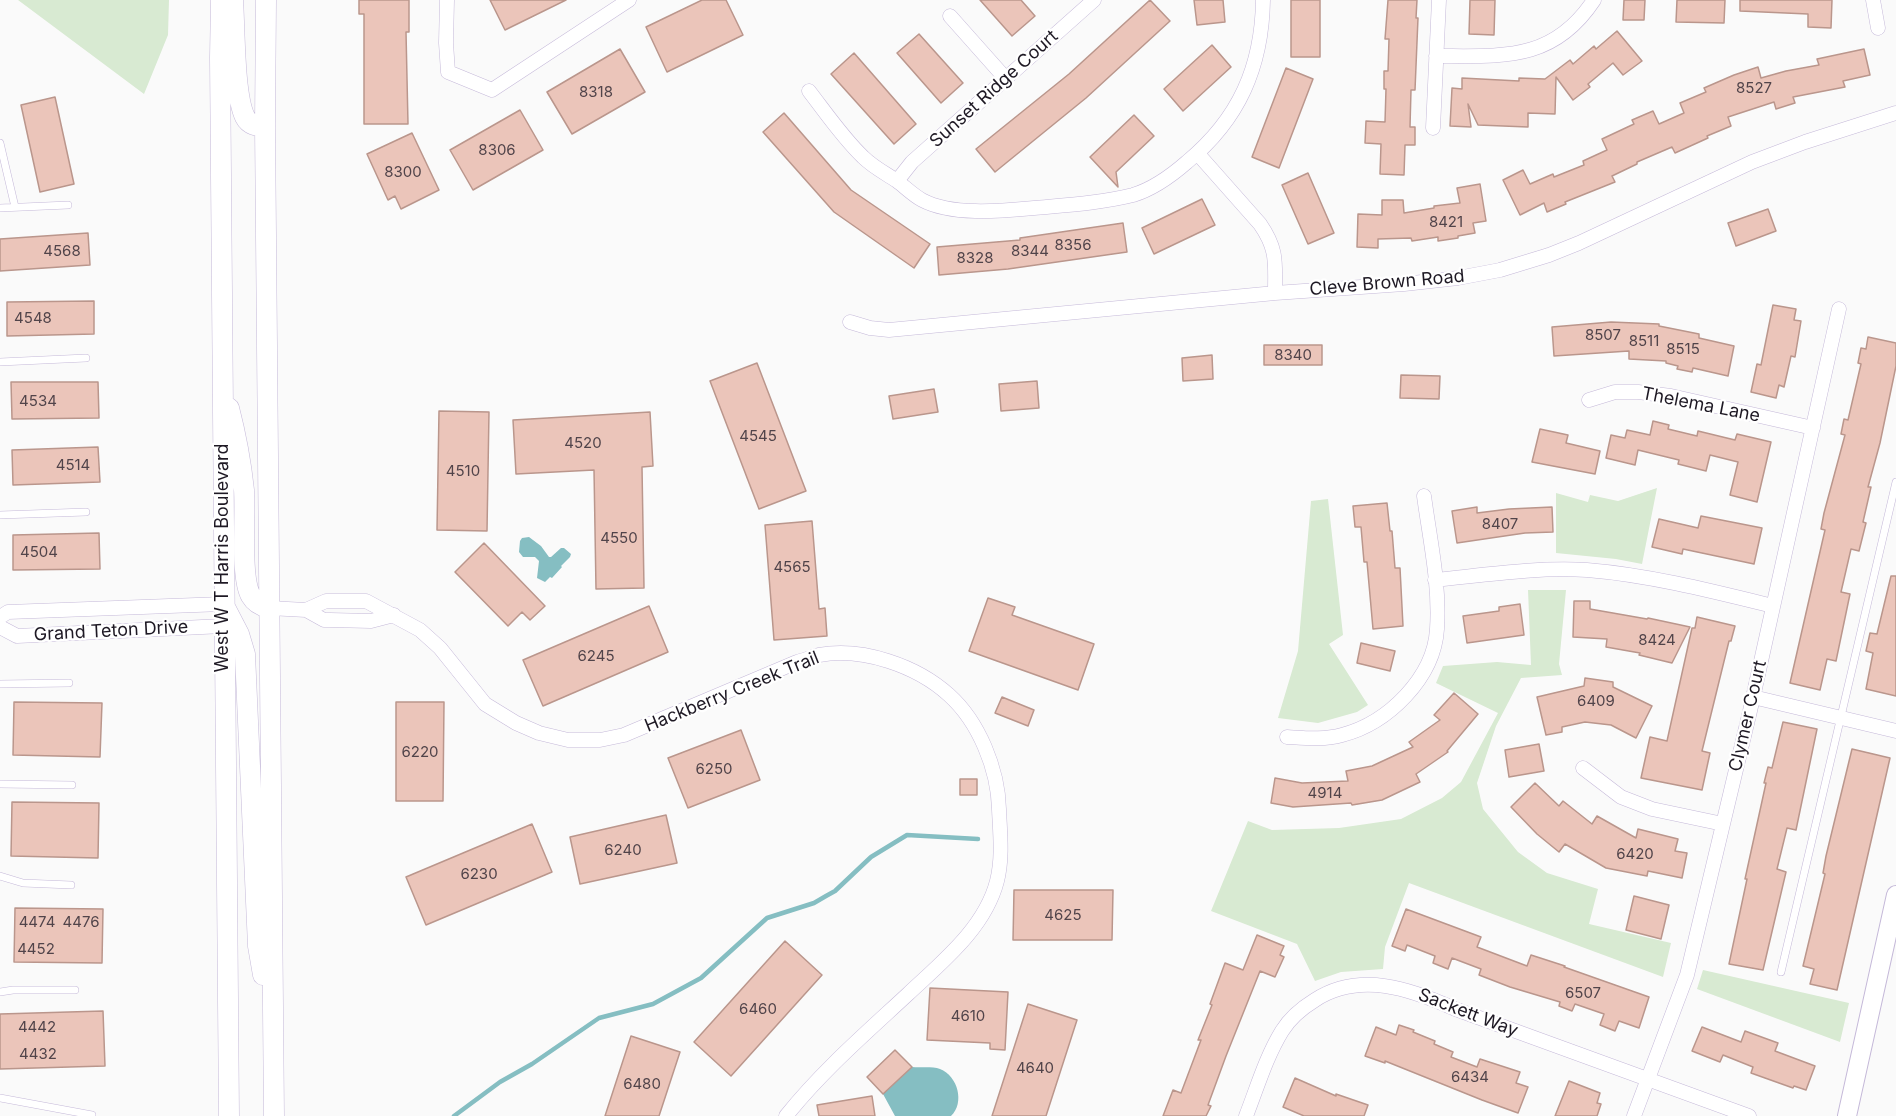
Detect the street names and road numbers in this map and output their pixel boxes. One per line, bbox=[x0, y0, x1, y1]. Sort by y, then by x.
street label: Sunset Ridge Court bbox=[926, 26, 1062, 152]
street label: Cleve Brown Road bbox=[1309, 265, 1465, 301]
street label: Thelema Lane bbox=[1640, 383, 1762, 427]
street label: West W T Harris Boulevard bbox=[212, 443, 234, 673]
street label: Grand Teton Drive bbox=[33, 616, 189, 646]
street label: Hackberry Creek Trail bbox=[642, 647, 822, 737]
street label: Clymer Court bbox=[1725, 658, 1771, 774]
street label: Sackett Way bbox=[1415, 984, 1521, 1042]

